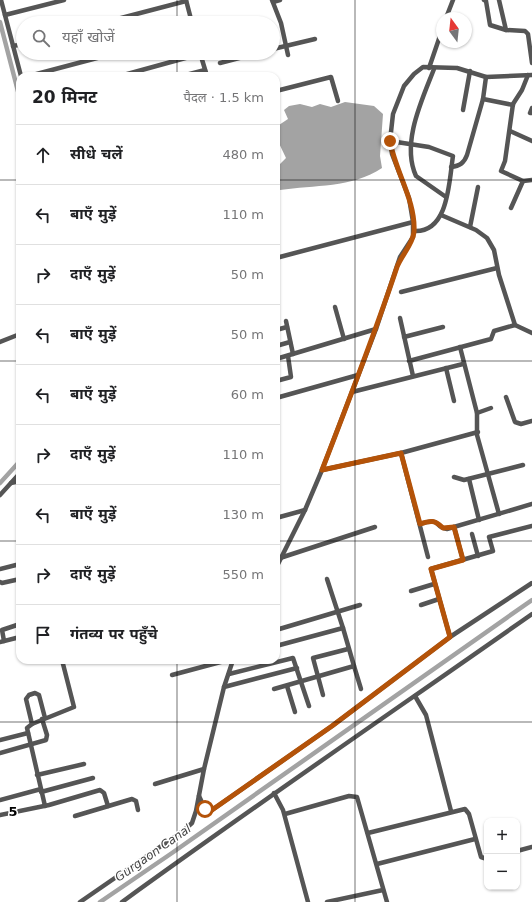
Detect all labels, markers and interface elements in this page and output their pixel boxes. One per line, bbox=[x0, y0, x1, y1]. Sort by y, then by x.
north arrow bbox=[436, 12, 472, 48]
search box bbox=[16, 16, 280, 60]
icon: search bbox=[30, 27, 52, 49]
text: यहाँ खोजें bbox=[62, 28, 115, 46]
text: 20 मिनट bbox=[32, 87, 97, 107]
text: पैदल · 1.5 km bbox=[184, 90, 264, 105]
route end bbox=[381, 132, 399, 150]
icon: ahead bbox=[32, 144, 54, 166]
text: सीधे चलें bbox=[70, 145, 123, 163]
text: 480 m bbox=[222, 147, 264, 162]
icon: left bbox=[32, 204, 54, 226]
text: बाएँ मुड़ें bbox=[70, 205, 116, 223]
text: 110 m bbox=[222, 207, 264, 222]
icon: right bbox=[32, 264, 54, 286]
text: दाएँ मुड़ें bbox=[70, 265, 116, 283]
text: 50 m bbox=[231, 267, 264, 282]
icon: left bbox=[32, 324, 54, 346]
text: बाएँ मुड़ें bbox=[70, 325, 116, 343]
text: 50 m bbox=[231, 327, 264, 342]
icon: left bbox=[32, 384, 54, 406]
text: बाएँ मुड़ें bbox=[70, 385, 116, 403]
text: 60 m bbox=[231, 387, 264, 402]
icon: right bbox=[32, 444, 54, 466]
text: दाएँ मुड़ें bbox=[70, 445, 116, 463]
text: 110 m bbox=[222, 447, 264, 462]
icon: left bbox=[32, 504, 54, 526]
text: बाएँ मुड़ें bbox=[70, 505, 116, 523]
text: 130 m bbox=[222, 507, 264, 522]
icon: right bbox=[32, 564, 54, 586]
text: दाएँ मुड़ें bbox=[70, 565, 116, 583]
text: 550 m bbox=[222, 567, 264, 582]
icon: arrive bbox=[32, 624, 54, 646]
text: गंतव्य पर पहुँचे bbox=[70, 625, 158, 643]
route start bbox=[196, 800, 214, 818]
text: 5 bbox=[8, 804, 18, 819]
map controls bbox=[484, 818, 520, 890]
button: + bbox=[484, 818, 520, 854]
water label: Gurgaon Canal bbox=[112, 821, 194, 884]
button: − bbox=[484, 854, 520, 890]

